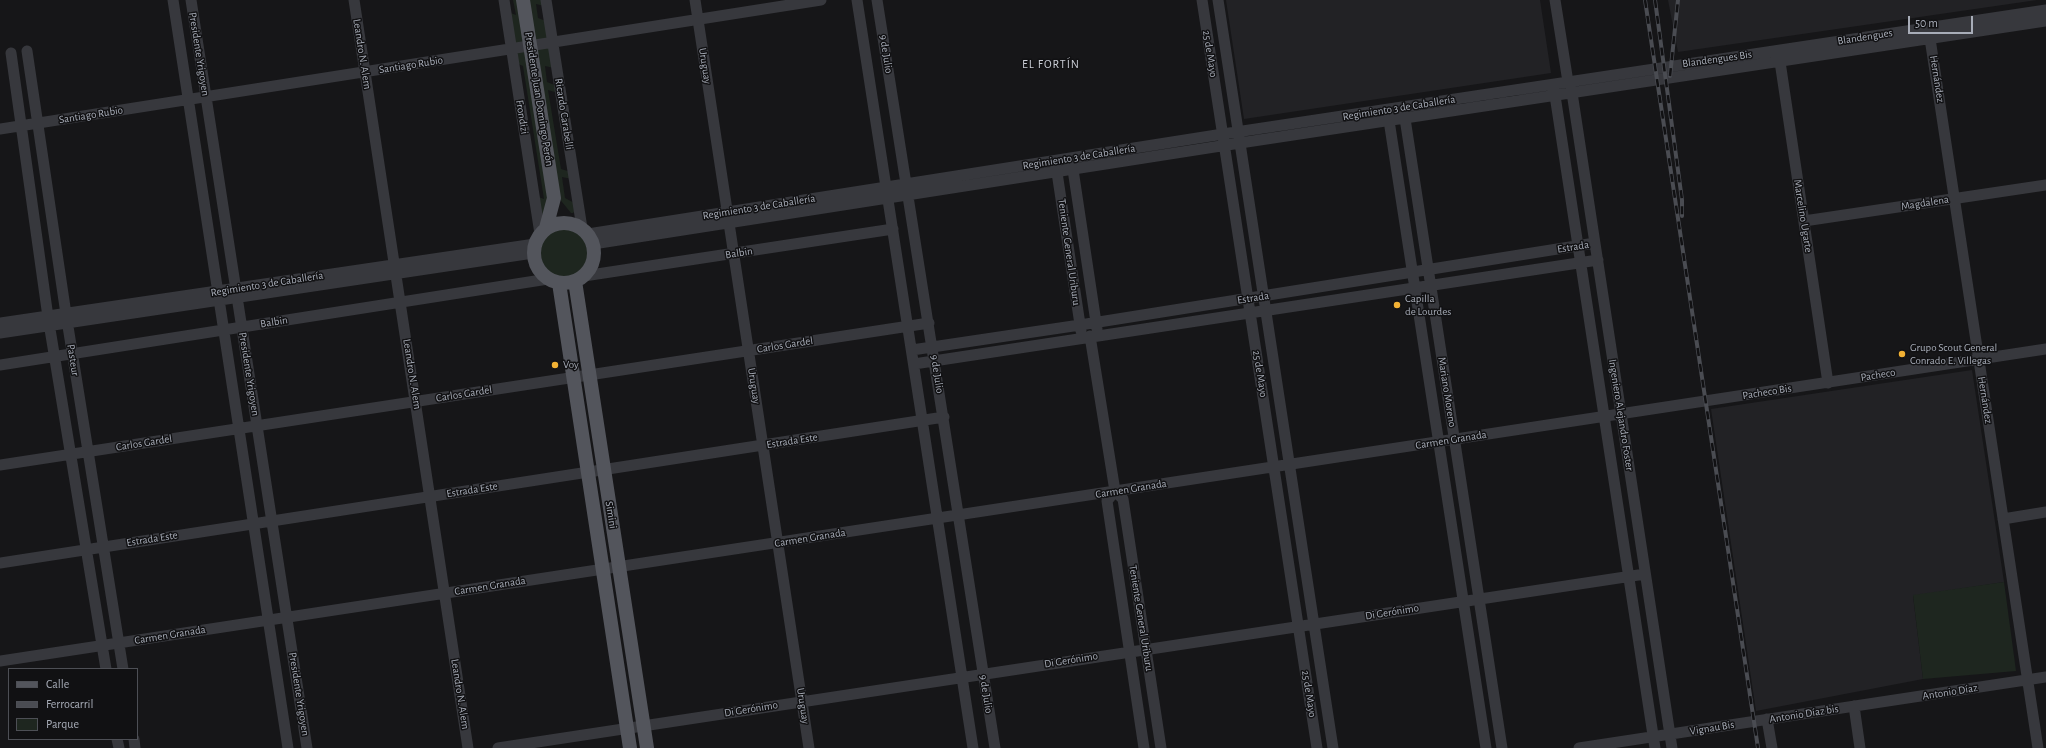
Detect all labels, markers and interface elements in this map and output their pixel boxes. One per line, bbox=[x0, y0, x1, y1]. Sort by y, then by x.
scale bar bbox=[1910, 8, 1975, 34]
street label: Presidente Yrigoyen bbox=[186, 11, 212, 97]
text: 50 m bbox=[1915, 17, 1938, 29]
street label: Leandro N. Alem bbox=[350, 18, 374, 90]
street label: Blandengues bbox=[1836, 26, 1894, 48]
street label: 25 de Mayo bbox=[1200, 30, 1220, 78]
street label: Presidente Juan Domingo Perón bbox=[522, 31, 556, 167]
street label: 9 de Julio bbox=[876, 34, 896, 74]
street label: Uruguay bbox=[696, 47, 714, 85]
street label: Blandengues Bis bbox=[1681, 48, 1753, 70]
street label: Santiago Rubio bbox=[378, 53, 444, 77]
street label: Hernández bbox=[1927, 54, 1947, 104]
district label: EL FORTÍN bbox=[1022, 57, 1080, 71]
street label: Ricardo Carabelli bbox=[552, 77, 576, 151]
street label: Regimiento 3 de Caballería bbox=[1342, 93, 1456, 123]
street label: Frondizi bbox=[513, 99, 531, 135]
street label: Santiago Rubio bbox=[58, 103, 124, 127]
street label: Regimiento 3 de Caballería bbox=[1022, 142, 1136, 172]
street label: Marcelino Ugarte bbox=[1791, 179, 1815, 253]
street label: Regimiento 3 de Caballería bbox=[702, 192, 816, 222]
street label: Magdalena bbox=[1900, 193, 1950, 213]
street label: Teniente General Uriburu bbox=[1055, 198, 1083, 306]
street label: Estrada bbox=[1556, 238, 1590, 256]
street label: Balbin bbox=[724, 244, 754, 262]
street label: Regimiento 3 de Caballería bbox=[210, 269, 324, 299]
street label: Estrada bbox=[1236, 289, 1270, 307]
place label: Capilla de Lourdes bbox=[1405, 292, 1451, 318]
marker: Capilla de Lourdes bbox=[1392, 300, 1402, 310]
street label: Balbin bbox=[259, 313, 289, 331]
street label: Presidente Yrigoyen bbox=[236, 331, 262, 417]
street label: Carlos Gardel bbox=[756, 334, 814, 356]
street label: Leandro N. Alem bbox=[400, 338, 424, 410]
place label: Grupo Scout General Conrado E. Villegas bbox=[1910, 341, 1997, 367]
street label: Pasteur bbox=[64, 343, 82, 377]
marker: Grupo Scout General Conrado E. Villegas bbox=[1897, 349, 1907, 359]
street label: 25 de Mayo bbox=[1250, 350, 1270, 398]
street label: 9 de Julio bbox=[927, 354, 947, 394]
street label: Mariano Moreno bbox=[1435, 356, 1459, 428]
place label: Voy bbox=[563, 358, 579, 372]
street label: Ingeniero Alejandro Foster bbox=[1606, 358, 1636, 472]
marker: Voy bbox=[550, 360, 560, 370]
street label: Pacheco bbox=[1860, 366, 1896, 384]
street label: Uruguay bbox=[745, 367, 763, 405]
street label: Hernández bbox=[1975, 375, 1995, 425]
street label: Pacheco Bis bbox=[1741, 382, 1793, 402]
street label: Carlos Gardel bbox=[435, 383, 493, 405]
street label: Carmen Granada bbox=[1414, 428, 1488, 452]
street label: Estrada Este bbox=[765, 430, 819, 452]
street label: Carlos Gardel bbox=[115, 432, 173, 454]
street label: Carmen Granada bbox=[1094, 477, 1168, 501]
street label: Estrada Este bbox=[445, 479, 499, 501]
street label: Simini bbox=[602, 500, 620, 530]
street label: Carmen Granada bbox=[773, 526, 847, 550]
street label: Estrada Este bbox=[125, 528, 179, 550]
street label: Teniente General Uriburu bbox=[1126, 564, 1156, 672]
street label: Carmen Granada bbox=[453, 574, 527, 598]
street label: Di Gerónimo bbox=[1364, 601, 1420, 623]
street label: Carmen Granada bbox=[133, 623, 207, 647]
street label: Di Gerónimo bbox=[1043, 649, 1099, 671]
street label: Presidente Yrigoyen bbox=[286, 651, 312, 737]
street label: Leandro N. Alem bbox=[448, 658, 472, 730]
legend bbox=[8, 668, 138, 740]
street label: 25 de Mayo bbox=[1299, 670, 1319, 718]
street label: 9 de Julio bbox=[976, 674, 996, 714]
text: Calle bbox=[46, 678, 69, 690]
street label: Antonio Díaz bbox=[1922, 681, 1978, 703]
street label: Uruguay bbox=[794, 687, 812, 725]
text: Ferrocarril bbox=[46, 698, 93, 710]
street label: Di Gerónimo bbox=[723, 698, 779, 720]
street label: Antonio Díaz bis bbox=[1769, 702, 1839, 726]
text: Parque bbox=[46, 718, 79, 730]
street label: Vignau Bis bbox=[1689, 718, 1735, 738]

